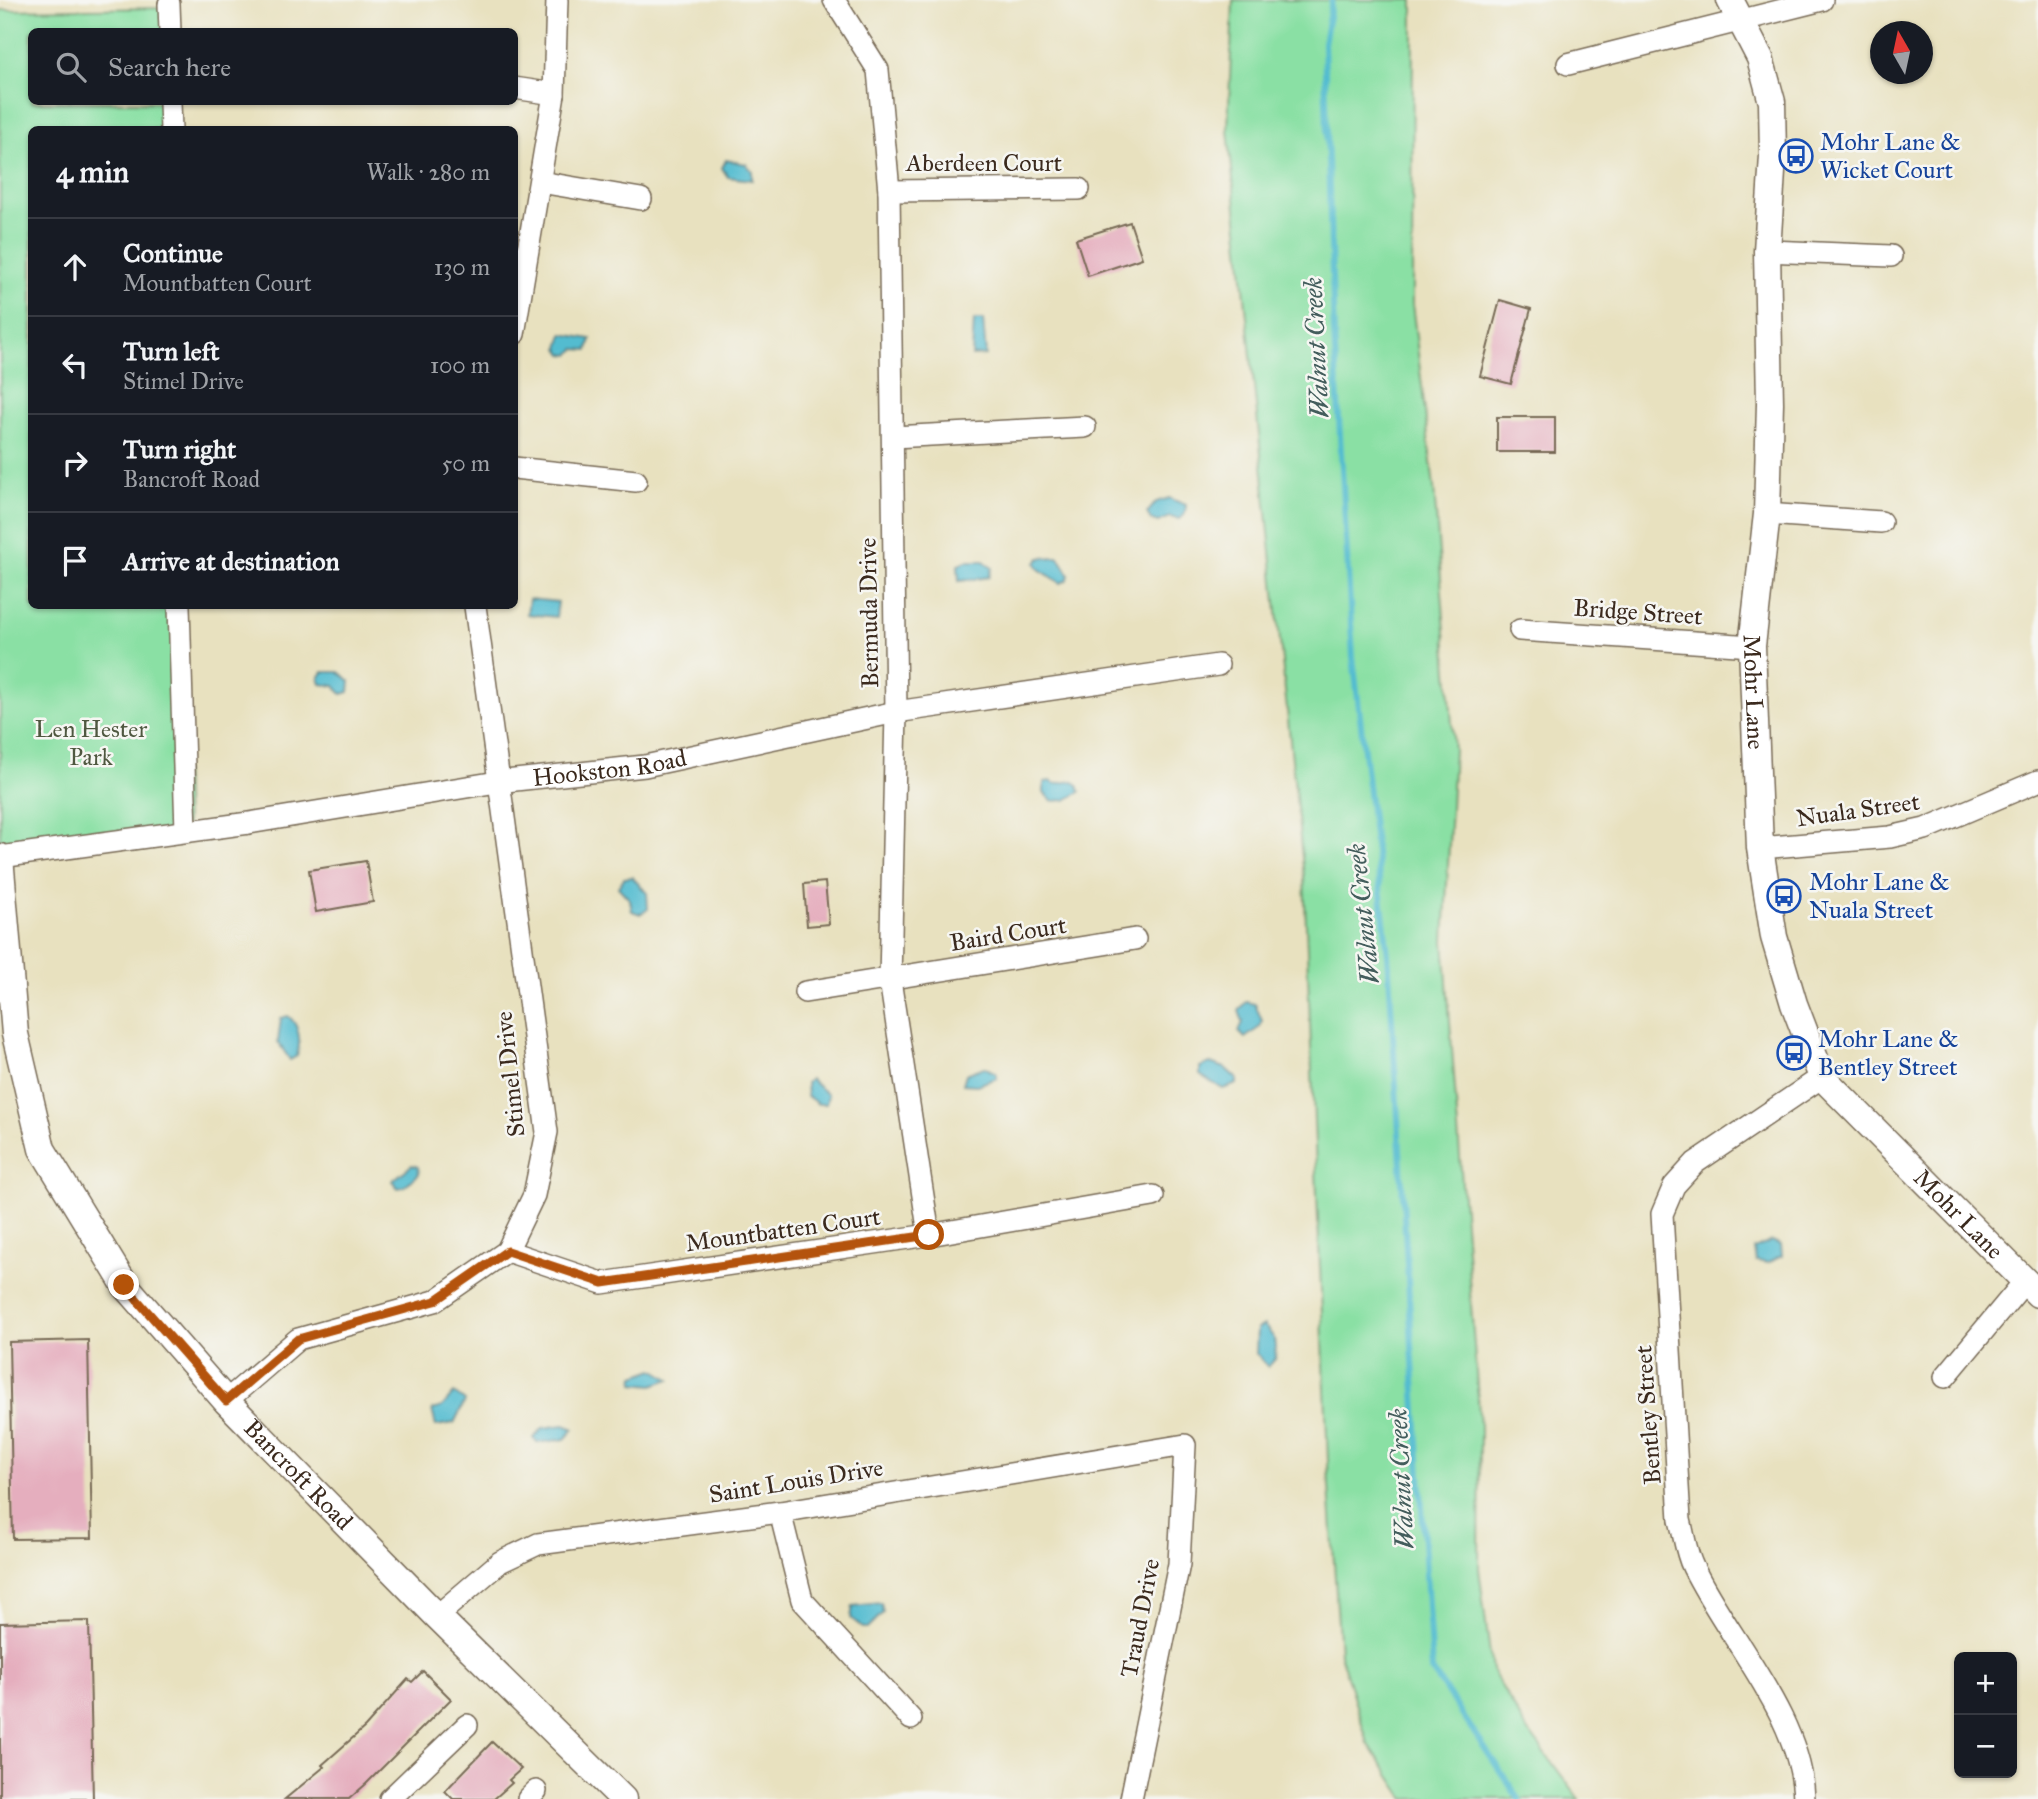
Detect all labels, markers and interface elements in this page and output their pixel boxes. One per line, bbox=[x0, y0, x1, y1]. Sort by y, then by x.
north arrow bbox=[1870, 21, 1933, 84]
search box bbox=[28, 28, 518, 105]
icon: search bbox=[52, 48, 90, 86]
text: Search here bbox=[108, 51, 231, 83]
place label: Mohr Lane & Wicket Court bbox=[1820, 127, 1960, 185]
bus stop icon: Mohr Lane & Wicket Court bbox=[1777, 137, 1815, 175]
street label: Aberdeen Court bbox=[905, 148, 1062, 178]
text: 4 min bbox=[56, 154, 129, 190]
text: Walk · 280 m bbox=[366, 158, 490, 186]
text: Continue bbox=[123, 237, 223, 269]
icon: ahead bbox=[56, 248, 94, 286]
text: 130 m bbox=[434, 253, 490, 281]
text: Mountbatten Court bbox=[123, 269, 312, 297]
water label: Walnut Creek bbox=[1296, 276, 1336, 419]
text: Turn left bbox=[123, 335, 219, 367]
icon: left bbox=[56, 346, 94, 384]
text: 100 m bbox=[430, 351, 490, 379]
text: Stimel Drive bbox=[123, 367, 244, 395]
text: Turn right bbox=[123, 433, 236, 465]
icon: right bbox=[56, 444, 94, 482]
text: 50 m bbox=[442, 449, 490, 477]
text: Bancroft Road bbox=[123, 465, 260, 493]
street label: Bermuda Drive bbox=[853, 537, 885, 689]
icon: arrive bbox=[56, 542, 94, 580]
text: Arrive at destination bbox=[123, 545, 340, 577]
street label: Bridge Street bbox=[1572, 593, 1704, 632]
street label: Mohr Lane bbox=[1737, 634, 1771, 750]
park label: Len Hester Park bbox=[35, 714, 147, 772]
street label: Hookston Road bbox=[531, 743, 689, 793]
street label: Nuala Street bbox=[1794, 786, 1922, 834]
water label: Walnut Creek bbox=[1340, 842, 1386, 986]
place label: Mohr Lane & Nuala Street bbox=[1809, 867, 1949, 925]
bus stop icon: Mohr Lane & Nuala Street bbox=[1765, 877, 1803, 915]
street label: Baird Court bbox=[948, 910, 1069, 958]
street label: Stimel Drive bbox=[488, 1010, 532, 1138]
place label: Mohr Lane & Bentley Street bbox=[1818, 1024, 1958, 1082]
bus stop icon: Mohr Lane & Bentley Street bbox=[1775, 1034, 1813, 1072]
street label: Mohr Lane bbox=[1907, 1163, 2010, 1266]
street label: Mountbatten Court bbox=[684, 1201, 883, 1259]
route start bbox=[913, 1219, 944, 1250]
route end bbox=[108, 1269, 139, 1300]
street label: Bentley Street bbox=[1628, 1344, 1668, 1486]
water label: Walnut Creek bbox=[1381, 1407, 1421, 1550]
street label: Bancroft Road bbox=[237, 1413, 359, 1536]
street label: Saint Louis Drive bbox=[707, 1452, 885, 1510]
street label: Traud Drive bbox=[1114, 1556, 1166, 1680]
map controls bbox=[1954, 1652, 2017, 1778]
button: + bbox=[1954, 1652, 2017, 1715]
button: − bbox=[1954, 1715, 2017, 1778]

